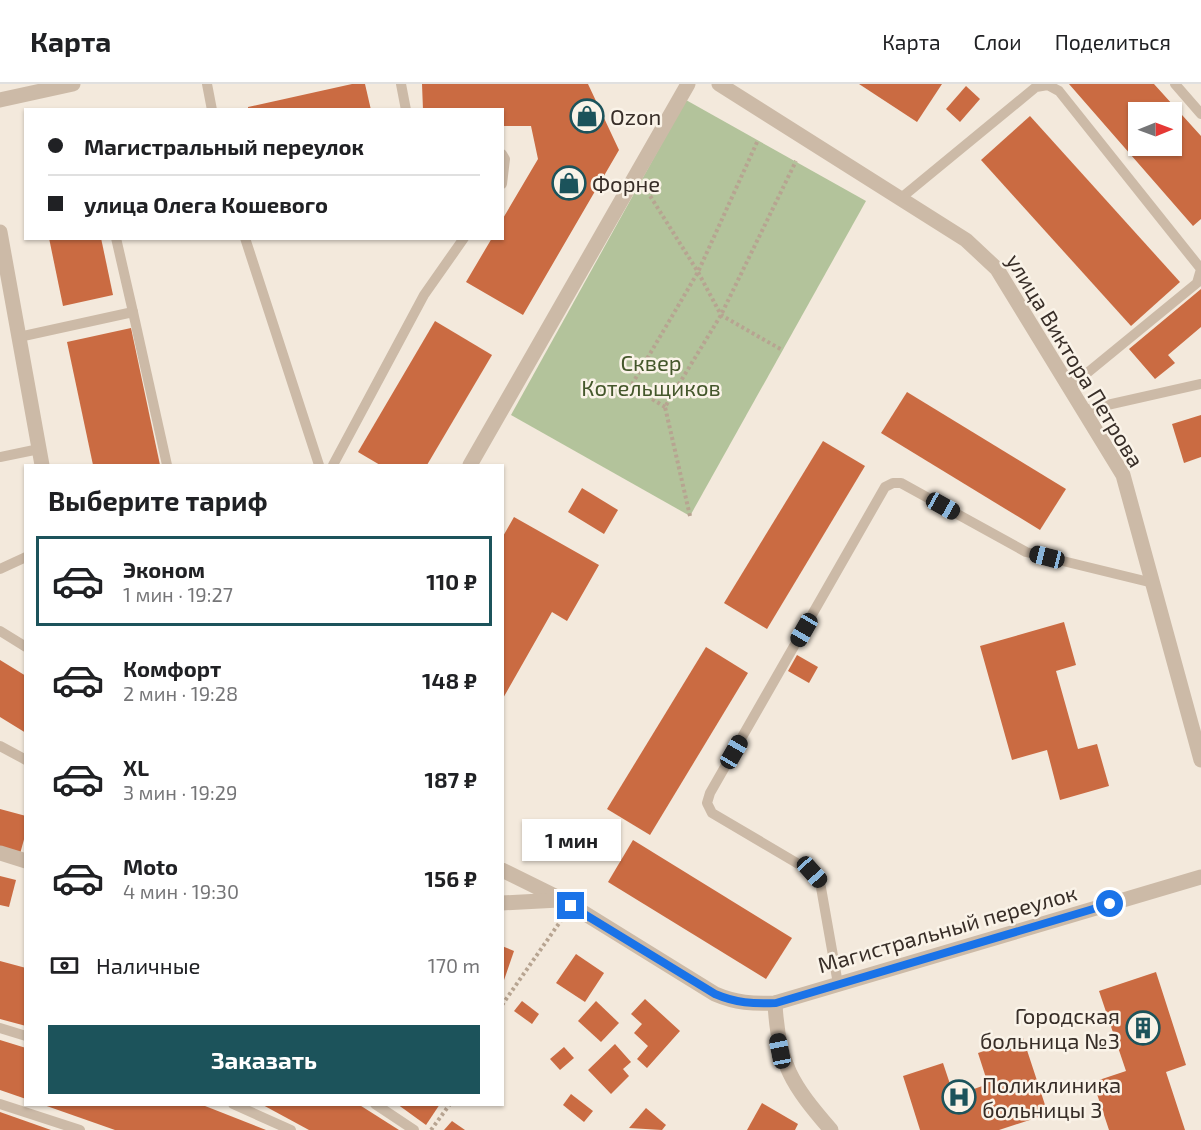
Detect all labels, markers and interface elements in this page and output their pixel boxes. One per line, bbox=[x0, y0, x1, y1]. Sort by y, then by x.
text: Карта bbox=[30, 24, 111, 58]
text: Карта bbox=[882, 29, 941, 54]
text: Слои bbox=[974, 29, 1022, 54]
text: Поделиться bbox=[1055, 29, 1171, 54]
shop icon: Ozon bbox=[569, 98, 605, 134]
north arrow bbox=[1128, 102, 1182, 156]
map controls bbox=[1128, 102, 1182, 156]
place label: Ozon bbox=[610, 103, 661, 129]
text: Магистральный переулок bbox=[84, 133, 364, 159]
shop icon: Форне bbox=[551, 165, 587, 201]
place label: Форне bbox=[592, 170, 660, 196]
text: улица Олега Кошевого bbox=[84, 191, 328, 217]
street label: улица Виктора Петрова bbox=[1001, 249, 1150, 472]
park label: Сквер Котельщиков bbox=[581, 349, 721, 400]
text: Выберите тариф bbox=[48, 484, 268, 516]
car bbox=[923, 489, 963, 523]
car bbox=[1027, 544, 1067, 570]
icon: car bbox=[51, 554, 105, 608]
text: Эконом bbox=[123, 556, 205, 582]
text: 110 ₽ bbox=[426, 568, 477, 594]
text: 1 мин · 19:27 bbox=[123, 582, 233, 606]
car bbox=[787, 610, 821, 650]
icon: car bbox=[51, 653, 105, 707]
text: Комфорт bbox=[123, 655, 221, 681]
text: 148 ₽ bbox=[422, 667, 477, 693]
text: 2 мин · 19:28 bbox=[123, 681, 238, 705]
car bbox=[717, 732, 751, 772]
icon: car bbox=[51, 752, 105, 806]
text: XL bbox=[123, 754, 149, 780]
text: 187 ₽ bbox=[424, 766, 477, 792]
text: 3 мин · 19:29 bbox=[123, 780, 237, 804]
callout: 1 мин bbox=[522, 819, 620, 861]
text: 1 мин bbox=[545, 828, 598, 852]
icon: car bbox=[51, 851, 105, 905]
text: Moto bbox=[123, 853, 178, 879]
car bbox=[793, 853, 831, 891]
text: 156 ₽ bbox=[425, 865, 477, 891]
street label: Магистральный переулок bbox=[815, 878, 1080, 978]
text: 4 мин · 19:30 bbox=[123, 879, 239, 903]
route start bbox=[1096, 890, 1123, 917]
route end bbox=[557, 892, 584, 919]
icon: cash bbox=[48, 949, 81, 982]
text: Наличные bbox=[96, 952, 200, 978]
text: 170 m bbox=[428, 953, 480, 977]
place label: Городская больница №3 bbox=[980, 1002, 1120, 1053]
building icon: Городская больница №3 bbox=[1125, 1010, 1161, 1046]
button: Заказать bbox=[48, 1025, 480, 1094]
car bbox=[768, 1032, 792, 1070]
place label: Поликлиника больницы 3 bbox=[982, 1071, 1121, 1122]
hospital icon: Поликлиника больницы 3 bbox=[941, 1079, 977, 1115]

